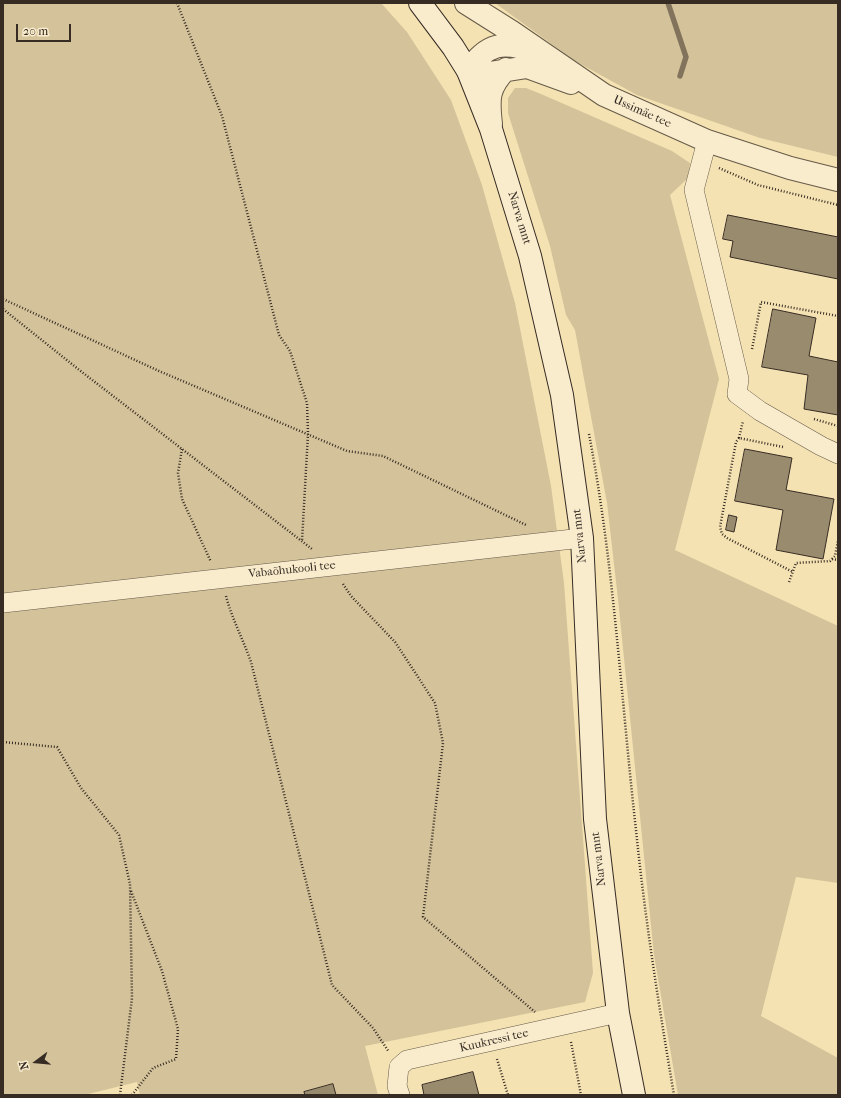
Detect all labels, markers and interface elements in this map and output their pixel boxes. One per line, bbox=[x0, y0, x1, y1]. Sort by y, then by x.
scale bar bbox=[18, 16, 73, 42]
text: 20 m bbox=[23, 24, 48, 38]
street label: Ussimäe tee bbox=[611, 93, 673, 131]
street label: Narva mnt bbox=[504, 190, 534, 246]
street label: Narva mnt bbox=[570, 508, 590, 564]
street label: Vabaõhukooli tee bbox=[248, 558, 336, 582]
street label: Narva mnt bbox=[589, 831, 609, 887]
street label: Kuukressi tee bbox=[458, 1026, 530, 1056]
north arrow bbox=[16, 1042, 56, 1082]
text: N bbox=[17, 1060, 31, 1071]

